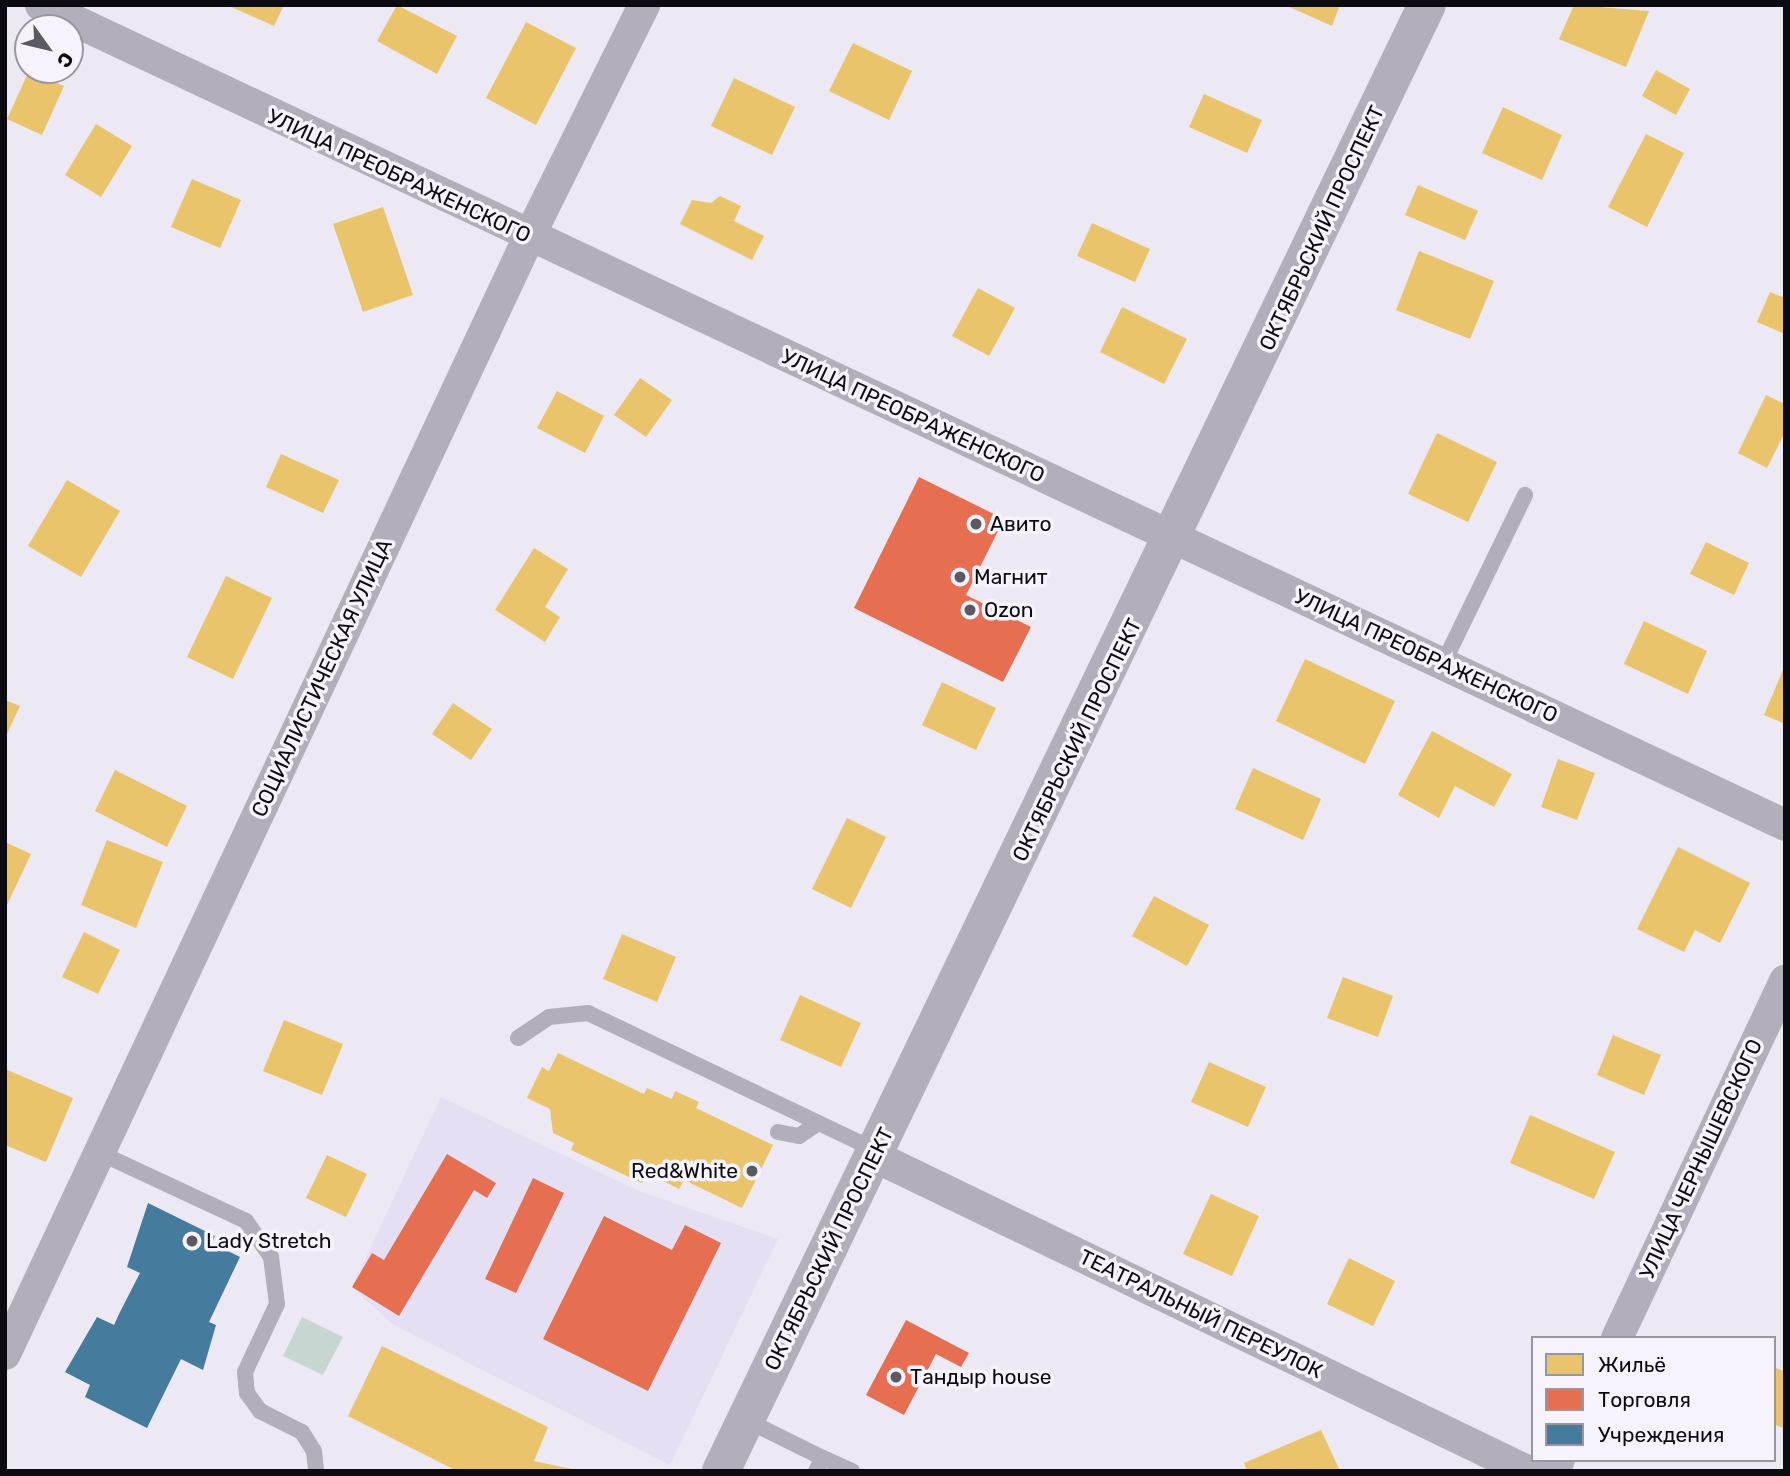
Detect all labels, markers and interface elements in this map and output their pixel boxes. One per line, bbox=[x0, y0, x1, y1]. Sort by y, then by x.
north arrow bbox=[14, 14, 84, 84]
text: С bbox=[52, 48, 78, 72]
street label: ОКТЯБРЬСКИЙ ПРОСПЕКТ bbox=[1254, 102, 1390, 354]
street label: УЛИЦА ПРЕОБРАЖЕНСКОГО bbox=[263, 104, 535, 248]
street label: УЛИЦА ПРЕОБРАЖЕНСКОГО bbox=[777, 344, 1049, 488]
place label: Авито bbox=[990, 511, 1051, 537]
marker: Авито bbox=[968, 516, 984, 532]
street label: СОЦИАЛИСТИЧЕСКАЯ УЛИЦА bbox=[246, 535, 398, 821]
place label: Магнит bbox=[974, 564, 1048, 590]
marker: Магнит bbox=[952, 569, 968, 585]
street label: УЛИЦА ПРЕОБРАЖЕНСКОГО bbox=[1290, 584, 1562, 728]
place label: Ozon bbox=[984, 597, 1034, 623]
marker: Ozon bbox=[962, 602, 978, 618]
street label: ОКТЯБРЬСКИЙ ПРОСПЕКТ bbox=[1007, 614, 1147, 866]
street label: УЛИЦА ЧЕРНЫШЕВСКОГО bbox=[1634, 1035, 1768, 1283]
street label: ОКТЯБРЬСКИЙ ПРОСПЕКТ bbox=[759, 1123, 899, 1375]
place label: Red&White bbox=[631, 1158, 738, 1184]
marker: Red&White bbox=[744, 1163, 760, 1179]
place label: Lady Stretch bbox=[206, 1228, 332, 1254]
marker: Lady Stretch bbox=[184, 1233, 200, 1249]
street label: ТЕАТРАЛЬНЫЙ ПЕРЕУЛОК bbox=[1075, 1244, 1327, 1384]
legend bbox=[1531, 1336, 1776, 1462]
text: Жильё bbox=[1598, 1352, 1666, 1377]
place label: Тандыр house bbox=[910, 1364, 1052, 1390]
marker: Тандыр house bbox=[888, 1369, 904, 1385]
text: Торговля bbox=[1598, 1387, 1691, 1412]
text: Учреждения bbox=[1598, 1422, 1724, 1447]

